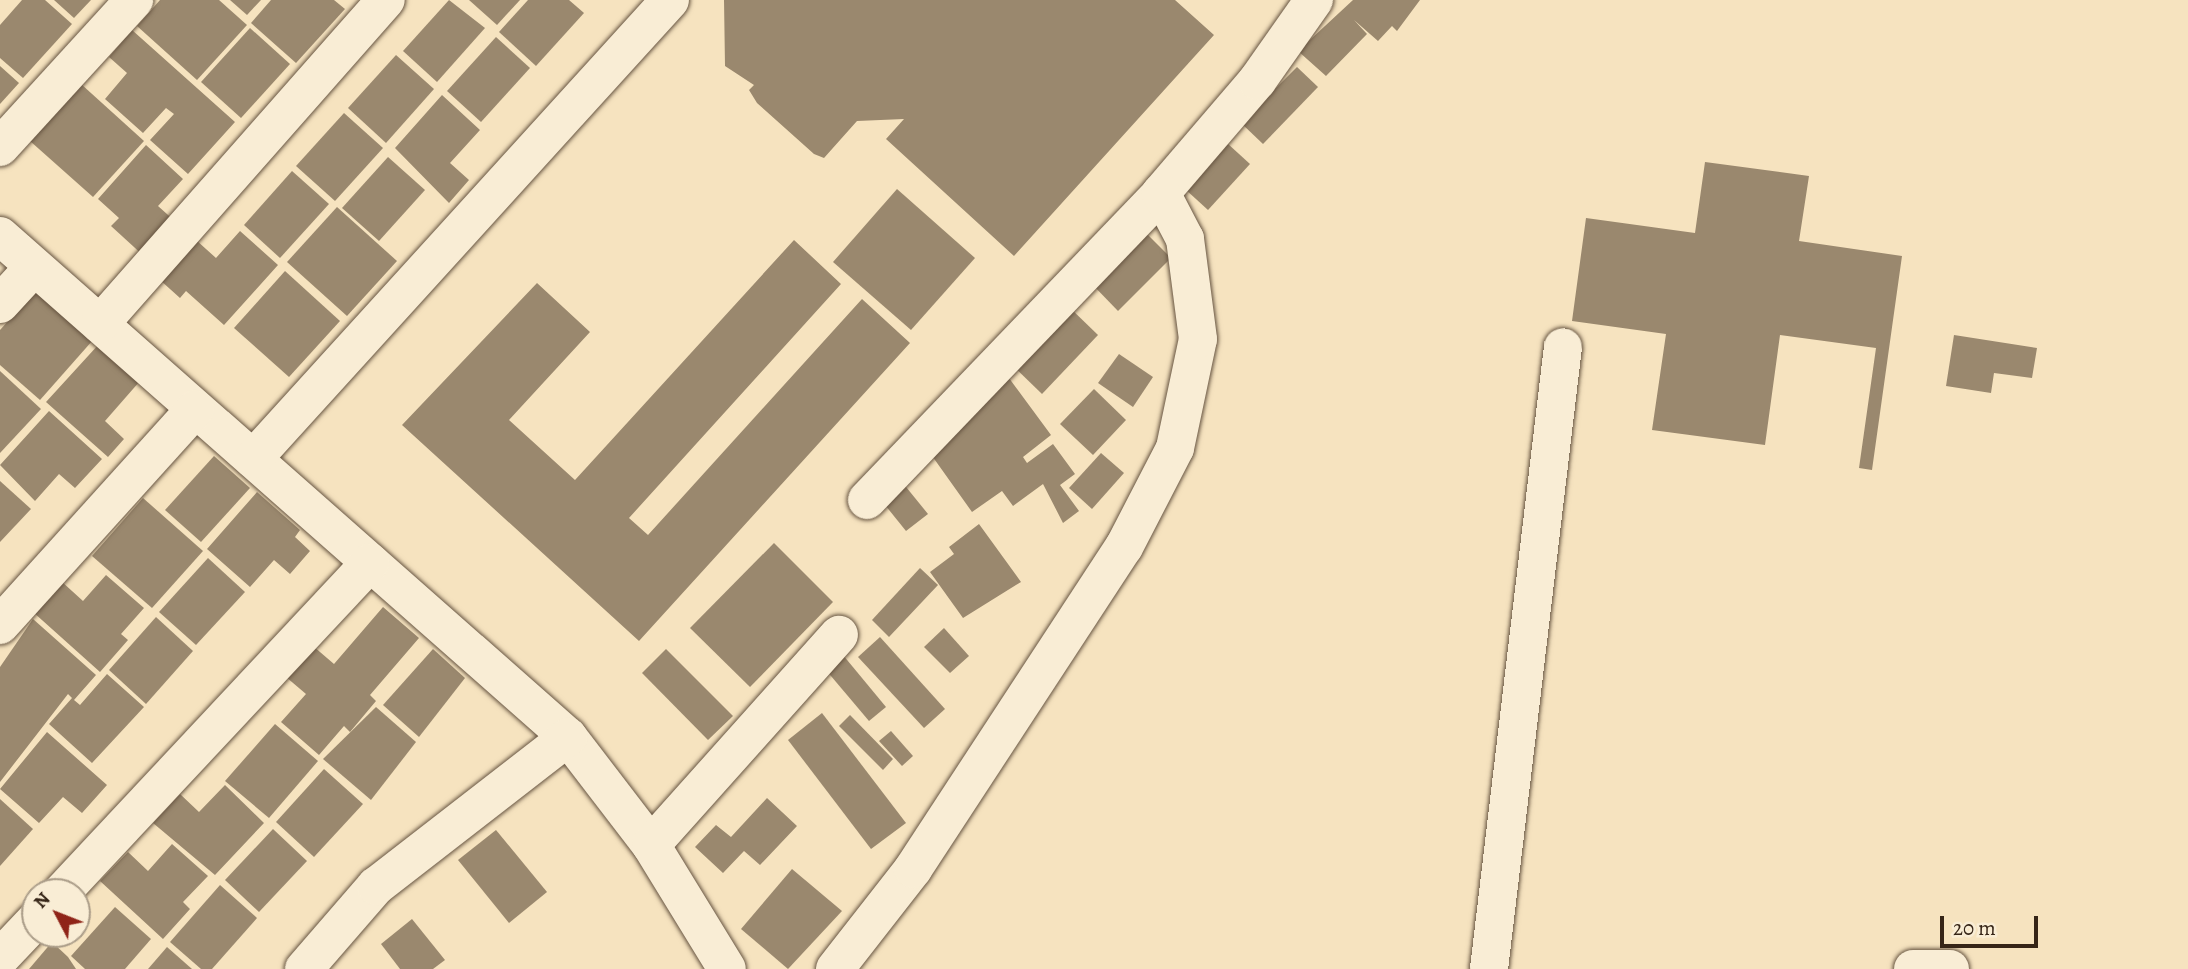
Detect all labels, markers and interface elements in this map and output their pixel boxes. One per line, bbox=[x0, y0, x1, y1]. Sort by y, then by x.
north arrow bbox=[21, 878, 91, 948]
text: N bbox=[28, 886, 56, 914]
scale bar bbox=[1943, 902, 2041, 946]
text: 20 m bbox=[1953, 914, 1996, 942]

